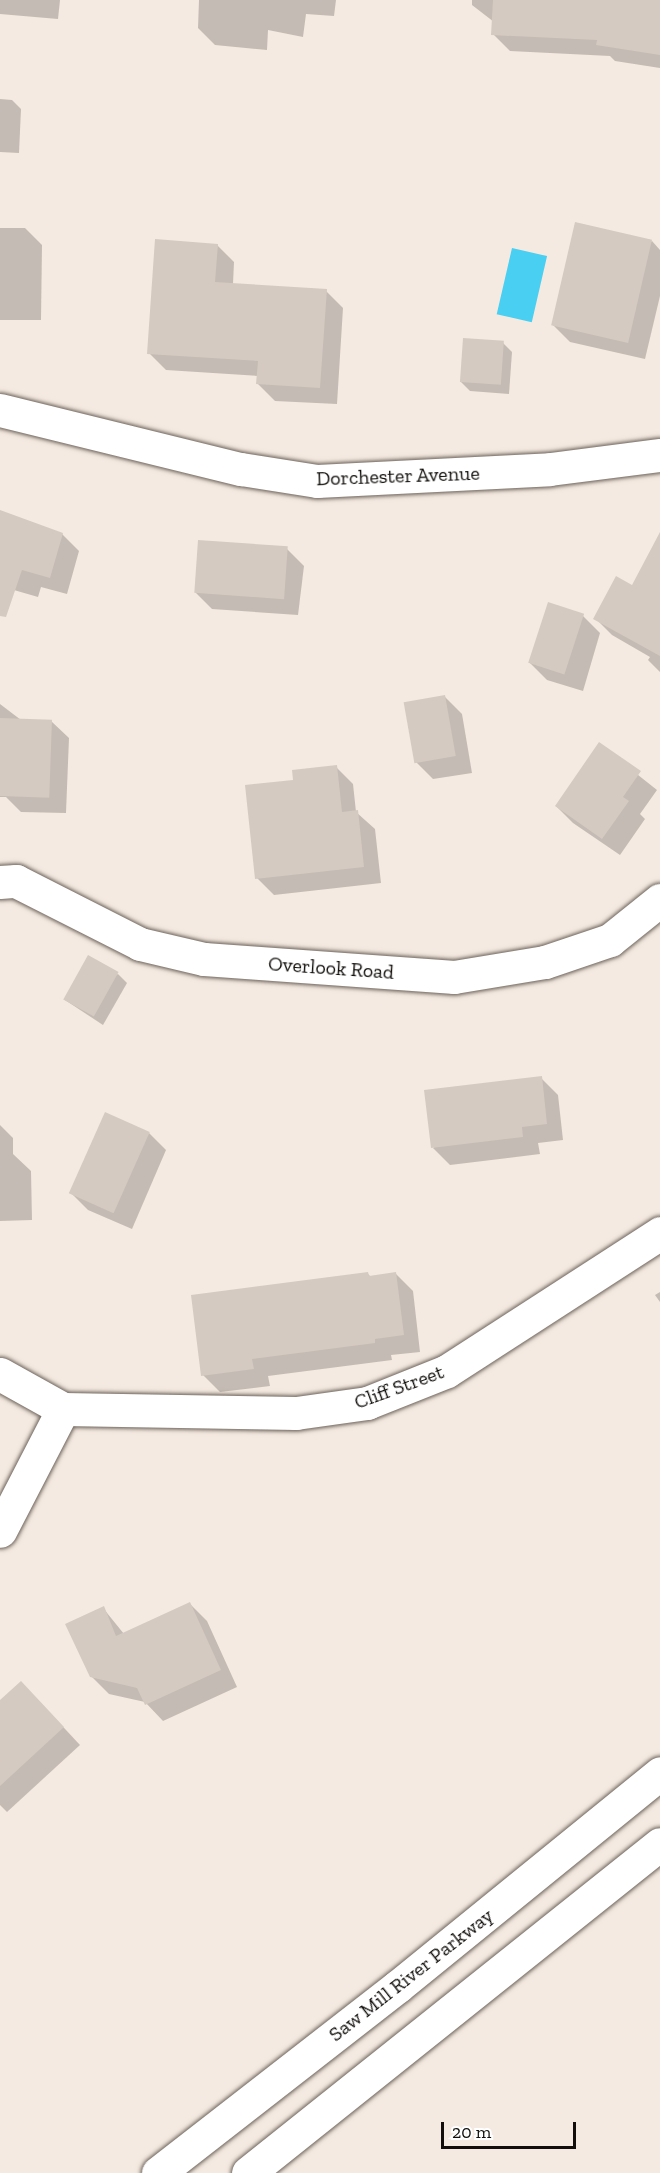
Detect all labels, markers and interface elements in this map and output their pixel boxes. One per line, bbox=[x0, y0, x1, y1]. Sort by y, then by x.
street label: Dorchester Avenue bbox=[315, 461, 481, 491]
street label: Overlook Road bbox=[267, 952, 395, 984]
street label: Cliff Street bbox=[351, 1360, 447, 1414]
street label: Saw Mill River Parkway bbox=[324, 1903, 498, 2047]
scale bar bbox=[444, 2110, 579, 2148]
text: 20 m bbox=[452, 2121, 491, 2143]

